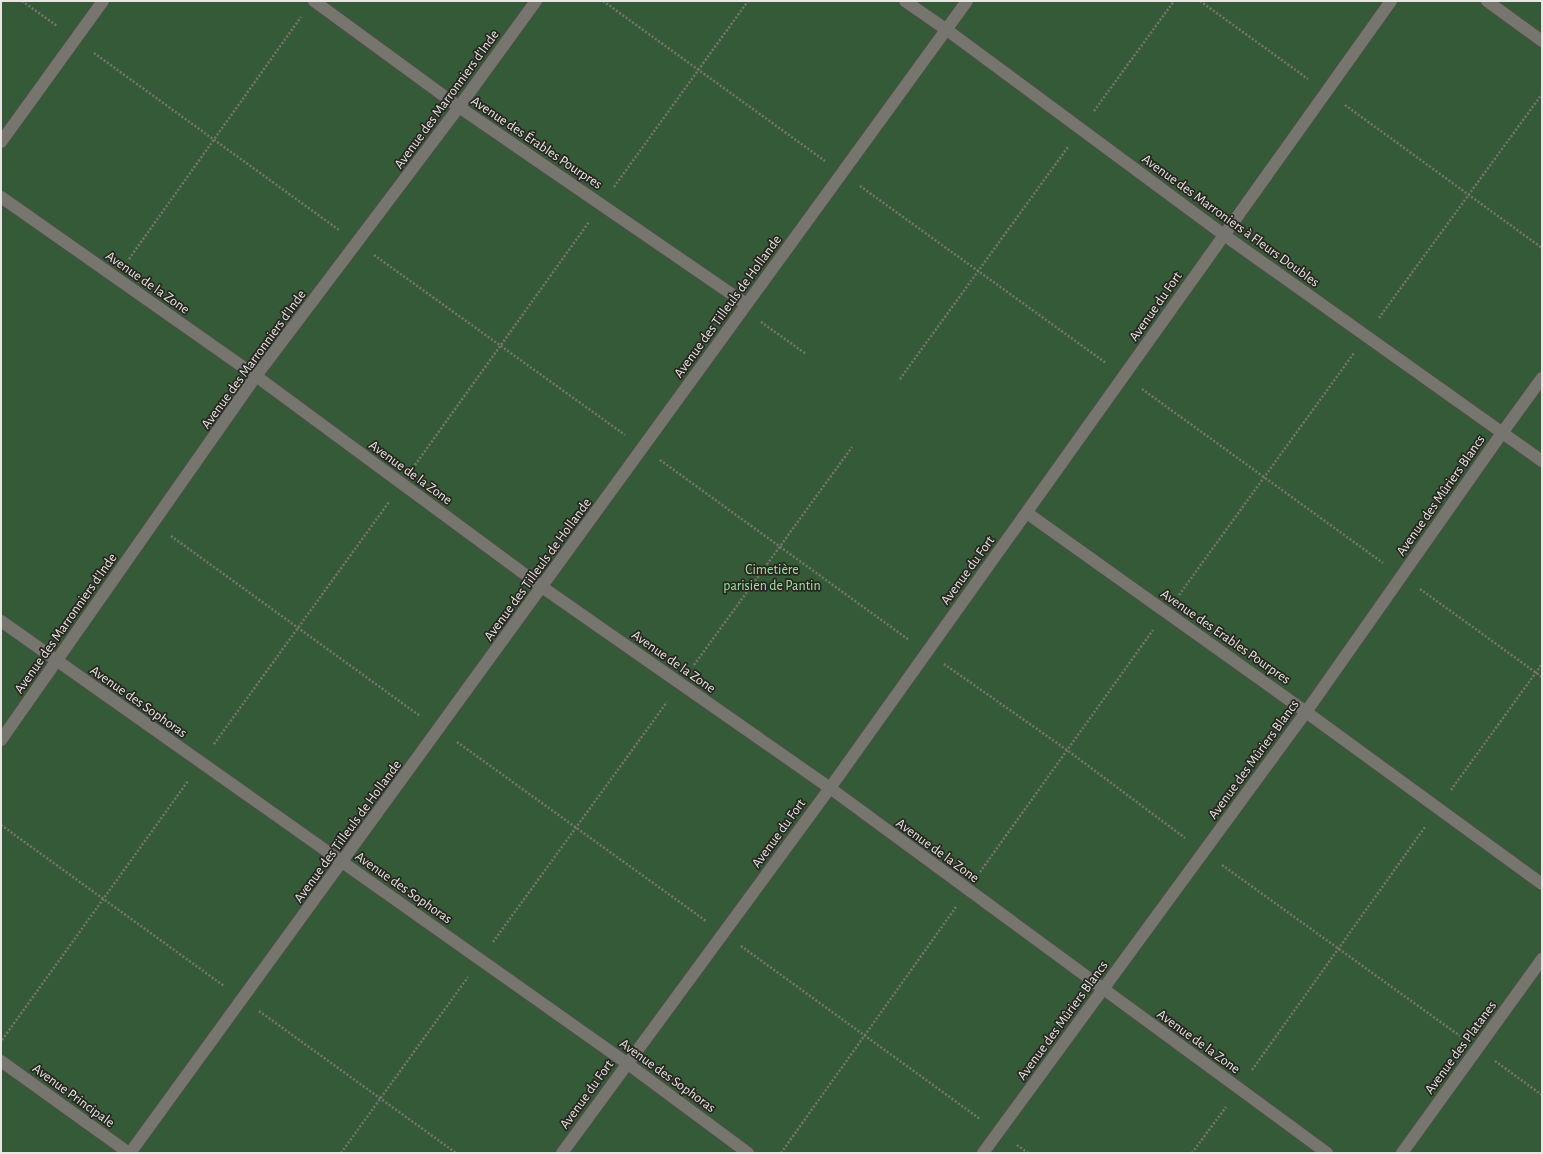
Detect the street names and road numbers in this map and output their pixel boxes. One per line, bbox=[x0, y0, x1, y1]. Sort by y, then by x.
street label: Avenue des Marronniers d'Inde bbox=[392, 28, 502, 171]
street label: Avenue des Érables Pourpres bbox=[468, 91, 606, 192]
street label: Avenue des Marroniers à Fleurs Doubles bbox=[1139, 152, 1322, 290]
street label: Avenue des Tilleuls de Hollande bbox=[671, 233, 784, 380]
street label: Avenue de la Zone bbox=[103, 249, 192, 317]
street label: Avenue du Fort bbox=[1127, 269, 1185, 344]
street label: Avenue des Marronniers d'Inde bbox=[199, 288, 309, 431]
street label: Avenue des Mûriers Blancs bbox=[1394, 433, 1488, 558]
street label: Avenue de la Zone bbox=[366, 438, 454, 508]
street label: Avenue des Tilleuls de Hollande bbox=[481, 496, 594, 643]
street label: Avenue du Fort bbox=[938, 533, 998, 608]
street label: Avenue des Marronniers d'Inde bbox=[12, 551, 120, 696]
street label: Avenue des Erables Pourpres bbox=[1158, 587, 1293, 687]
street label: Avenue de la Zone bbox=[629, 628, 718, 696]
street label: Avenue des Sophoras bbox=[87, 663, 189, 740]
street label: Avenue des Mûriers Blancs bbox=[1206, 697, 1302, 822]
street label: Avenue des Tilleuls de Hollande bbox=[291, 758, 404, 905]
street label: Avenue du Fort bbox=[749, 796, 809, 871]
street label: Avenue de la Zone bbox=[893, 816, 981, 886]
street label: Avenue des Sophoras bbox=[352, 849, 454, 926]
street label: Avenue des Mûriers Blancs bbox=[1015, 958, 1111, 1083]
street label: Avenue des Platanes bbox=[1422, 998, 1499, 1097]
street label: Avenue de la Zone bbox=[1154, 1007, 1242, 1077]
street label: Avenue des Sophoras bbox=[617, 1036, 718, 1115]
street label: Avenue du Fort bbox=[557, 1057, 617, 1132]
street label: Avenue Principale bbox=[30, 1061, 117, 1130]

